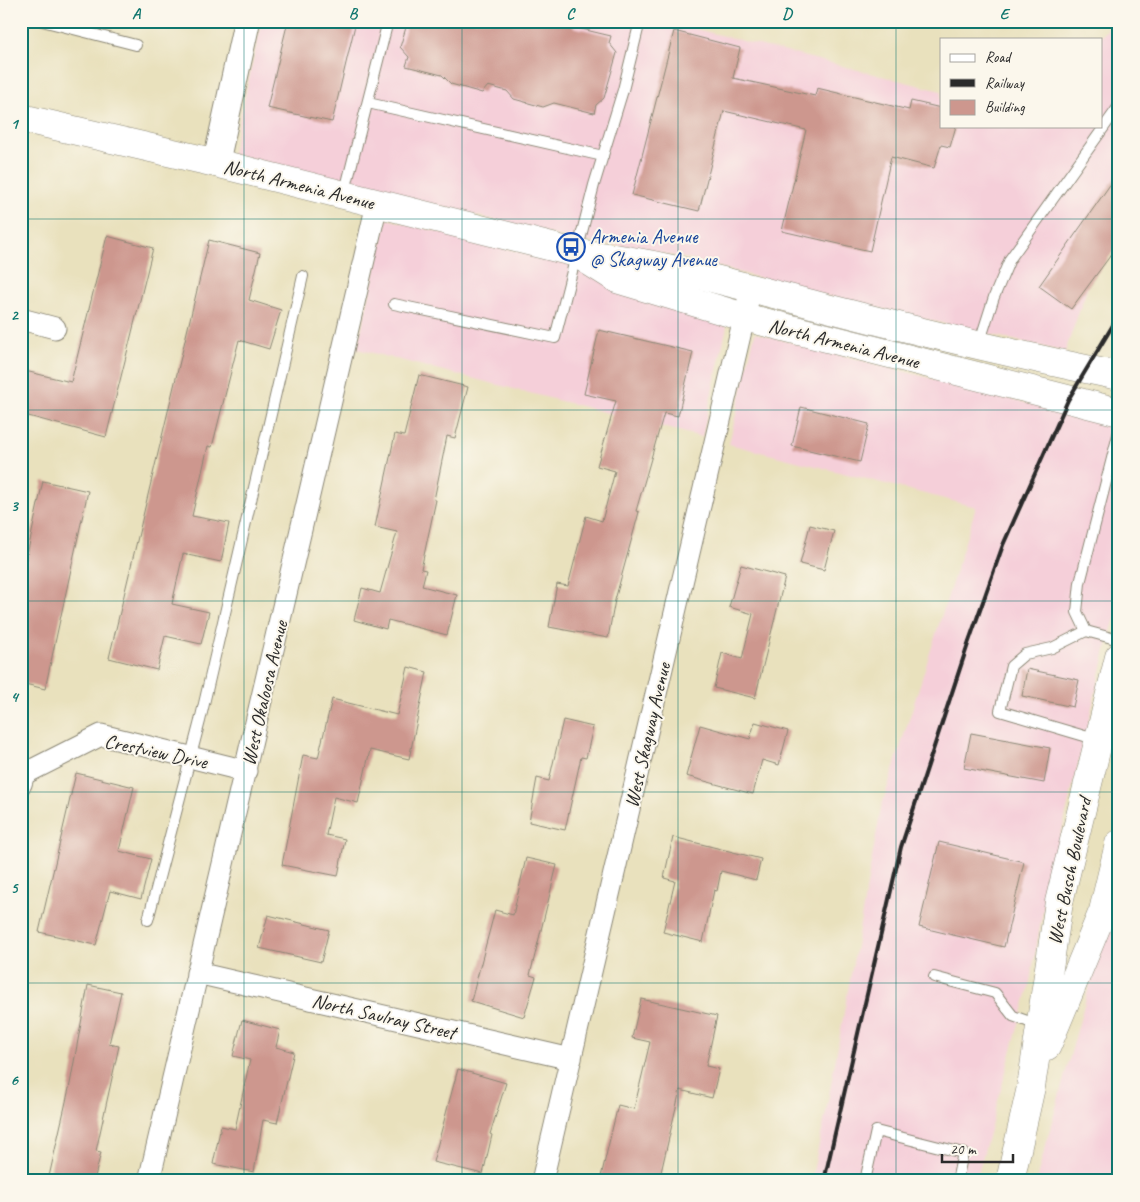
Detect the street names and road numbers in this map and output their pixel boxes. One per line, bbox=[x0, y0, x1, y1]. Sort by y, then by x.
street label: North Armenia Avenue bbox=[221, 154, 378, 216]
street label: North Armenia Avenue bbox=[766, 313, 923, 375]
street label: West Okaloosa Avenue bbox=[236, 617, 294, 768]
street label: West Skagway Avenue bbox=[619, 659, 677, 810]
street label: Crestview Drive bbox=[102, 728, 211, 775]
street label: West Busch Boulevard bbox=[1042, 792, 1098, 947]
street label: North Saulray Street bbox=[310, 988, 461, 1046]

